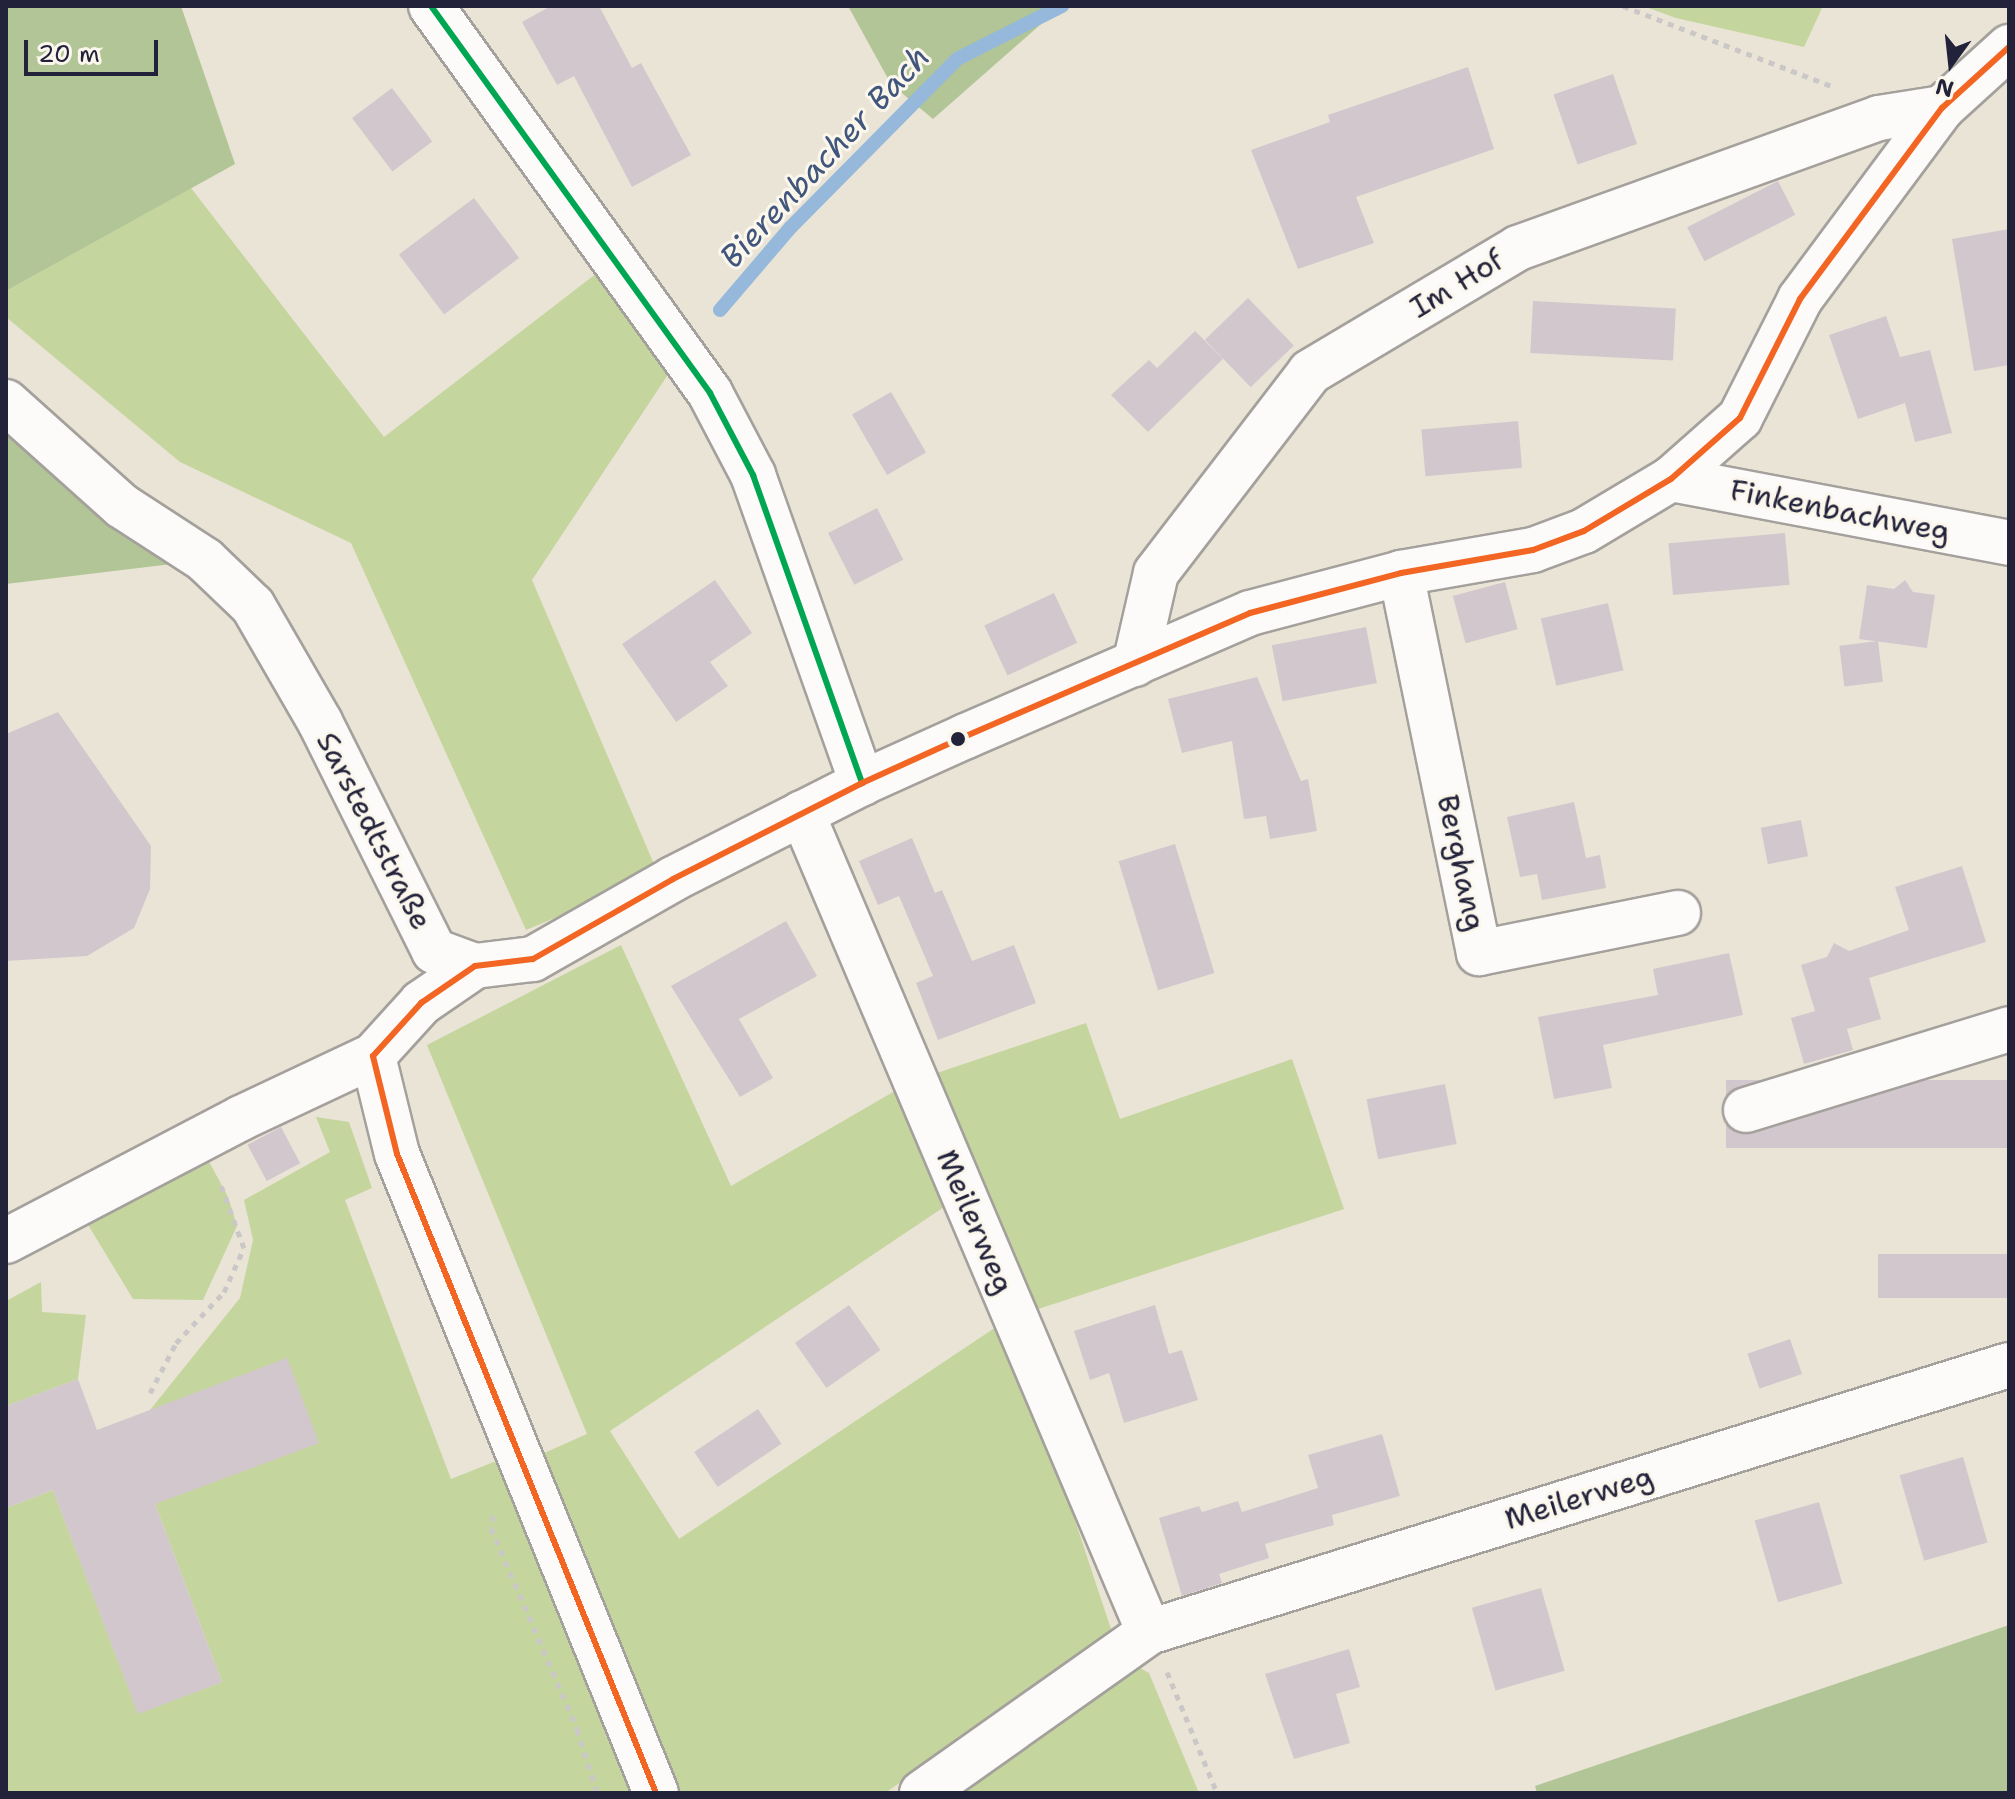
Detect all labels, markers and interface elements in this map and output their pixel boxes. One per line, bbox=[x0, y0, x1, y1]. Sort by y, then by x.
scale bar bbox=[28, 24, 162, 74]
north arrow bbox=[1911, 24, 1991, 104]
text: 20 m bbox=[38, 38, 100, 70]
water label: Bierenbacher Bach bbox=[712, 38, 938, 276]
text: N bbox=[1932, 71, 1957, 104]
street label: Im Hof bbox=[1404, 242, 1510, 326]
street label: Finkenbachweg bbox=[1727, 472, 1953, 550]
street label: Sarstedtstraße bbox=[309, 726, 439, 936]
unlabelled marker bbox=[950, 731, 966, 747]
street label: Berghang bbox=[1429, 792, 1493, 934]
street label: Meilerweg bbox=[928, 1144, 1022, 1300]
street label: Meilerweg bbox=[1500, 1458, 1658, 1538]

